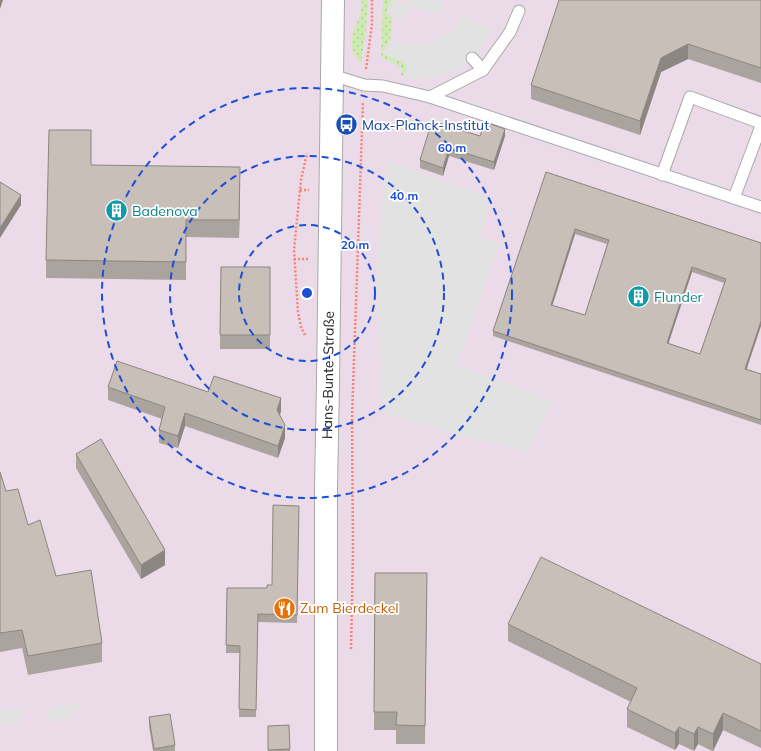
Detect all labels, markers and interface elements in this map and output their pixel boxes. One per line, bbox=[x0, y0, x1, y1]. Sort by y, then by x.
bus stop icon: Max-Planck-Institut bbox=[334, 112, 360, 138]
place label: Max-Planck-Institut bbox=[362, 116, 489, 134]
text: 60 m bbox=[438, 140, 466, 155]
text: 40 m bbox=[390, 188, 418, 203]
building icon: Badenova bbox=[104, 198, 130, 224]
place label: Badenova bbox=[132, 202, 198, 220]
text: 20 m bbox=[341, 237, 369, 252]
building icon: Flunder bbox=[625, 284, 651, 310]
centre of rings bbox=[300, 286, 314, 300]
place label: Flunder bbox=[654, 288, 703, 306]
street label: Hans-Bunte-Straße bbox=[318, 311, 338, 439]
restaurant icon: Zum Bierdeckel bbox=[272, 595, 298, 621]
place label: Zum Bierdeckel bbox=[300, 599, 399, 617]

